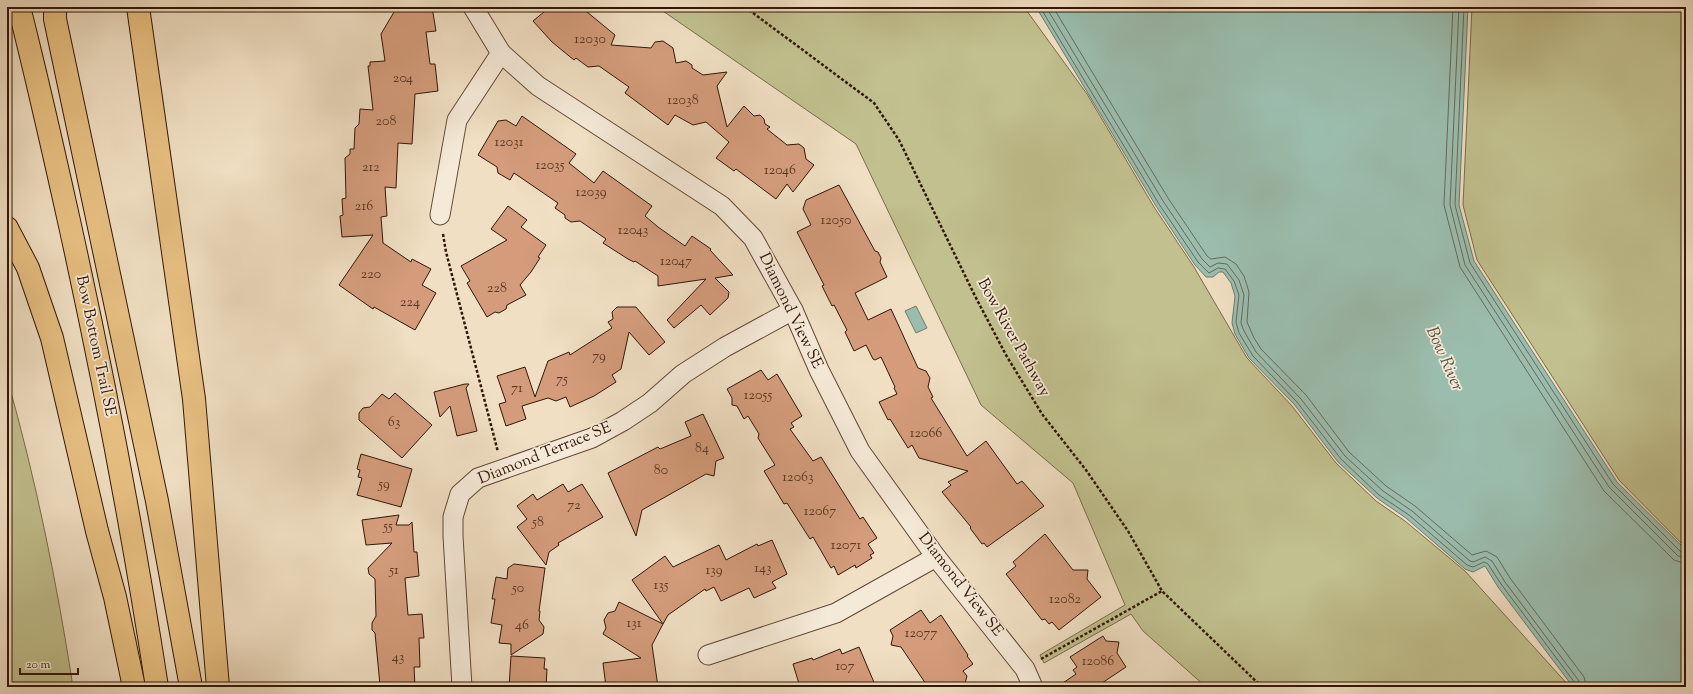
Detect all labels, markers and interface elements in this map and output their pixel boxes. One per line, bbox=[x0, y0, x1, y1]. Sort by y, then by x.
house number: 12030 bbox=[574, 30, 606, 50]
house number: 204 bbox=[393, 69, 413, 89]
house number: 12038 bbox=[667, 91, 699, 111]
house number: 208 bbox=[376, 112, 396, 132]
house number: 12031 bbox=[494, 133, 524, 153]
house number: 12035 bbox=[535, 156, 565, 176]
house number: 212 bbox=[362, 158, 380, 178]
house number: 12046 bbox=[764, 161, 796, 181]
house number: 12039 bbox=[575, 183, 607, 203]
house number: 216 bbox=[355, 197, 373, 217]
house number: 12050 bbox=[821, 211, 851, 231]
house number: 12043 bbox=[618, 221, 649, 241]
street label: Diamond View SE bbox=[752, 249, 828, 373]
house number: 12047 bbox=[660, 252, 692, 272]
house number: 220 bbox=[361, 265, 381, 285]
street label: Bow Bottom Trail SE bbox=[69, 273, 121, 419]
street label: Bow River Pathway bbox=[971, 275, 1055, 401]
house number: 228 bbox=[487, 279, 507, 299]
house number: 224 bbox=[400, 293, 420, 313]
water label: Bow River bbox=[1419, 323, 1469, 395]
house number: 79 bbox=[592, 347, 606, 367]
house number: 75 bbox=[556, 370, 568, 390]
house number: 71 bbox=[511, 379, 523, 399]
house number: 12055 bbox=[744, 386, 772, 406]
house number: 63 bbox=[388, 413, 401, 433]
street label: Diamond Terrace SE bbox=[475, 417, 615, 491]
house number: 12066 bbox=[910, 424, 942, 444]
house number: 84 bbox=[695, 439, 709, 459]
house number: 80 bbox=[654, 461, 668, 481]
house number: 12063 bbox=[782, 468, 814, 488]
house number: 59 bbox=[377, 475, 390, 495]
house number: 72 bbox=[567, 496, 581, 516]
house number: 12067 bbox=[804, 502, 836, 522]
house number: 58 bbox=[531, 513, 544, 533]
house number: 55 bbox=[382, 517, 393, 537]
street label: Diamond View SE bbox=[912, 528, 1008, 642]
house number: 12071 bbox=[831, 536, 861, 556]
house number: 143 bbox=[754, 559, 772, 579]
house number: 51 bbox=[388, 561, 399, 581]
house number: 139 bbox=[705, 561, 723, 581]
house number: 135 bbox=[653, 576, 669, 596]
house number: 50 bbox=[511, 579, 524, 599]
house number: 12082 bbox=[1049, 590, 1082, 610]
house number: 131 bbox=[626, 614, 642, 634]
house number: 46 bbox=[515, 616, 529, 636]
house number: 12077 bbox=[905, 624, 937, 644]
house number: 43 bbox=[392, 648, 405, 668]
scale bar bbox=[20, 650, 78, 676]
house number: 12086 bbox=[1082, 652, 1114, 672]
text: 20 m bbox=[26, 656, 51, 674]
house number: 107 bbox=[835, 657, 855, 677]

